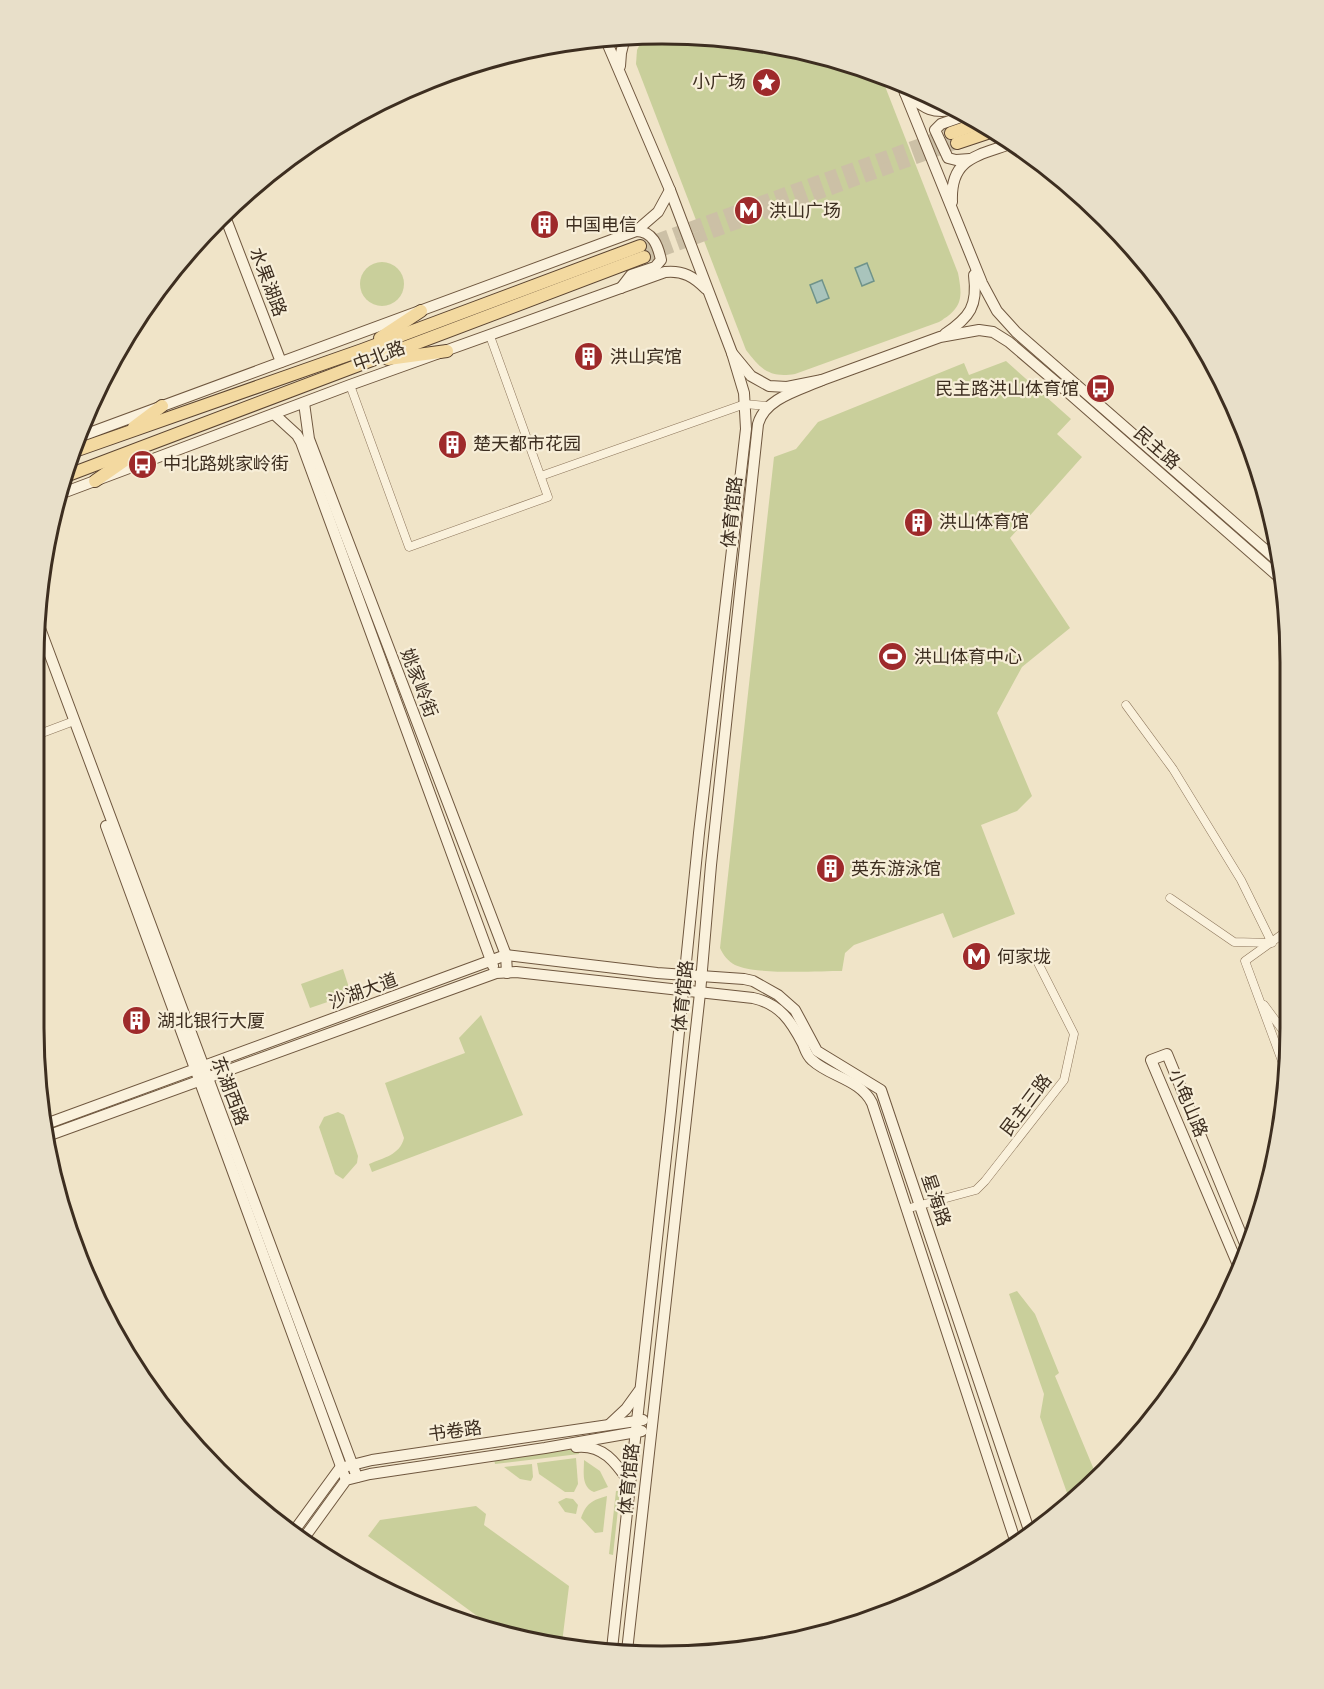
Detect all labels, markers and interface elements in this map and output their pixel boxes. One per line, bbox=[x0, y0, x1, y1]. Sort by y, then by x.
place icon: 小广场 bbox=[751, 66, 783, 98]
place label: 小广场 bbox=[692, 67, 746, 93]
metro station icon: 洪山广场 bbox=[732, 195, 764, 227]
place label: 洪山广场 bbox=[769, 196, 841, 222]
building icon: 中国电信 bbox=[528, 209, 560, 241]
place label: 中国电信 bbox=[565, 210, 637, 236]
street label: 水果湖路 bbox=[245, 243, 295, 320]
street label: 中北路 bbox=[348, 333, 408, 376]
building icon: 洪山宾馆 bbox=[573, 341, 605, 373]
place label: 洪山宾馆 bbox=[610, 342, 682, 368]
bus stop icon: 民主路洪山体育馆 bbox=[1084, 373, 1116, 405]
place label: 民主路洪山体育馆 bbox=[935, 374, 1079, 400]
street label: 民主路 bbox=[1129, 419, 1187, 474]
building icon: 楚天都市花园 bbox=[436, 428, 468, 460]
place label: 楚天都市花园 bbox=[473, 429, 581, 455]
bus stop icon: 中北路姚家岭街 bbox=[126, 448, 158, 480]
place label: 中北路姚家岭街 bbox=[163, 449, 289, 475]
street label: 体育馆路 bbox=[713, 475, 747, 549]
building icon: 洪山体育馆 bbox=[902, 506, 934, 538]
place label: 洪山体育馆 bbox=[939, 507, 1029, 533]
sports icon: 洪山体育中心 bbox=[877, 641, 909, 673]
place label: 洪山体育中心 bbox=[914, 642, 1022, 668]
street label: 姚家岭街 bbox=[396, 644, 446, 721]
building icon: 英东游泳馆 bbox=[814, 853, 846, 885]
place label: 英东游泳馆 bbox=[851, 854, 941, 880]
metro station icon: 何家垅 bbox=[960, 941, 992, 973]
place label: 何家垅 bbox=[997, 942, 1051, 968]
street label: 体育馆路 bbox=[664, 959, 698, 1033]
street label: 沙湖大道 bbox=[324, 965, 401, 1014]
building icon: 湖北银行大厦 bbox=[120, 1005, 152, 1037]
place label: 湖北银行大厦 bbox=[157, 1006, 265, 1032]
street label: 东湖西路 bbox=[207, 1052, 257, 1129]
street label: 小龟山路 bbox=[1164, 1064, 1216, 1140]
street label: 民主三路 bbox=[992, 1067, 1056, 1140]
street label: 星海路 bbox=[917, 1170, 959, 1229]
street label: 书卷路 bbox=[426, 1412, 483, 1446]
street label: 体育馆路 bbox=[610, 1442, 644, 1516]

